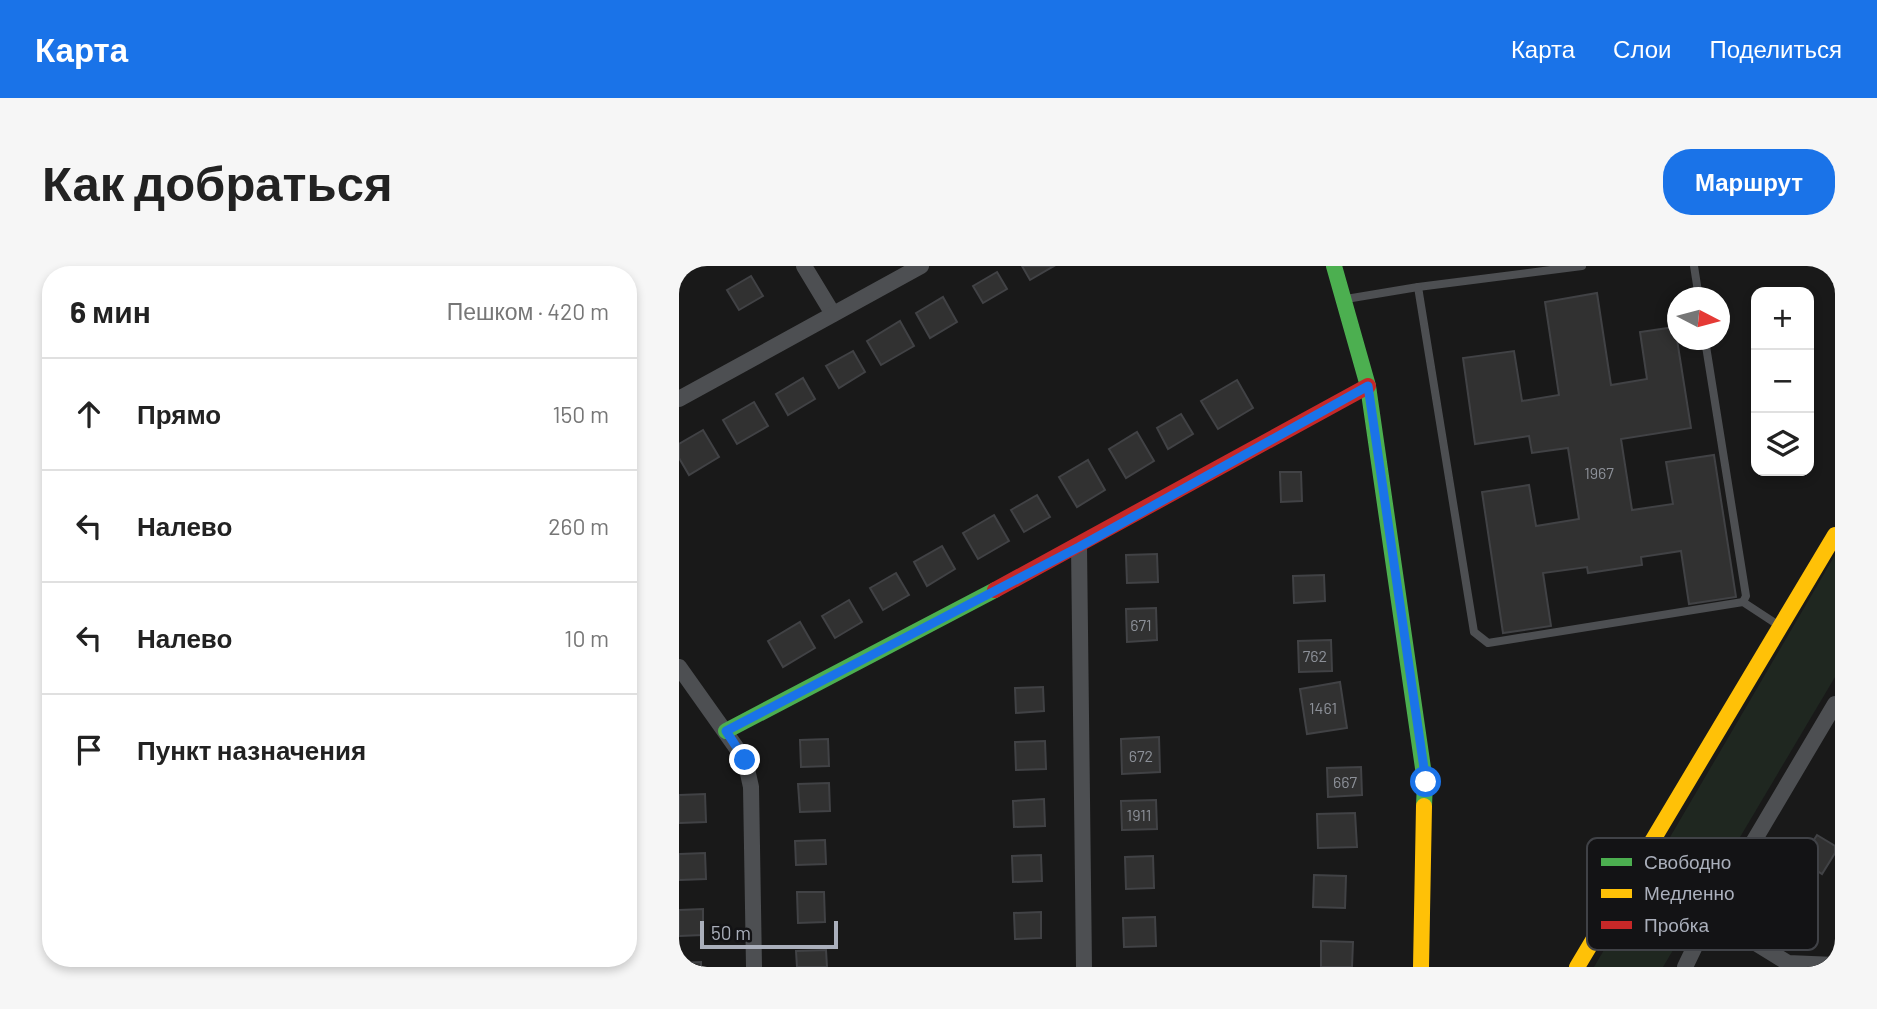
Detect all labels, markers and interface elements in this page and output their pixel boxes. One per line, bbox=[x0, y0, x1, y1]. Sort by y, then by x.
text: Карта bbox=[35, 29, 128, 69]
text: Карта bbox=[1511, 34, 1575, 63]
text: Слои bbox=[1613, 34, 1671, 63]
text: Поделиться bbox=[1709, 34, 1842, 63]
button: Маршрут bbox=[1663, 149, 1835, 215]
text: Как добраться bbox=[42, 152, 393, 211]
north arrow bbox=[1667, 287, 1730, 350]
map controls bbox=[1751, 287, 1814, 476]
button: + bbox=[1751, 287, 1814, 350]
text: 6 мин bbox=[70, 293, 151, 329]
text: Пешком · 420 m bbox=[447, 297, 609, 325]
button: − bbox=[1751, 350, 1814, 413]
icon: ahead bbox=[70, 395, 108, 433]
text: Прямо bbox=[137, 398, 221, 429]
text: 150 m bbox=[553, 400, 609, 428]
button: layers bbox=[1751, 413, 1814, 476]
house number: 1967 bbox=[1584, 463, 1614, 482]
icon: left bbox=[70, 507, 108, 545]
text: Налево bbox=[137, 510, 232, 541]
text: 260 m bbox=[548, 512, 609, 540]
house number: 671 bbox=[1130, 615, 1152, 634]
icon: left bbox=[70, 619, 108, 657]
text: Налево bbox=[137, 622, 232, 653]
text: 10 m bbox=[564, 624, 609, 652]
house number: 762 bbox=[1303, 646, 1327, 665]
house number: 1461 bbox=[1309, 698, 1337, 717]
icon: arrive bbox=[70, 731, 108, 769]
text: Пункт назначения bbox=[137, 734, 366, 765]
route end bbox=[729, 744, 760, 775]
house number: 672 bbox=[1129, 746, 1153, 765]
route start bbox=[1410, 766, 1441, 797]
house number: 667 bbox=[1333, 772, 1357, 791]
house number: 1911 bbox=[1127, 805, 1151, 824]
legend bbox=[1587, 838, 1818, 950]
text: Свободно bbox=[1644, 850, 1731, 873]
text: Медленно bbox=[1644, 881, 1734, 904]
text: Пробка bbox=[1644, 913, 1709, 936]
scale bar bbox=[700, 918, 838, 950]
text: 50 m bbox=[711, 921, 751, 944]

